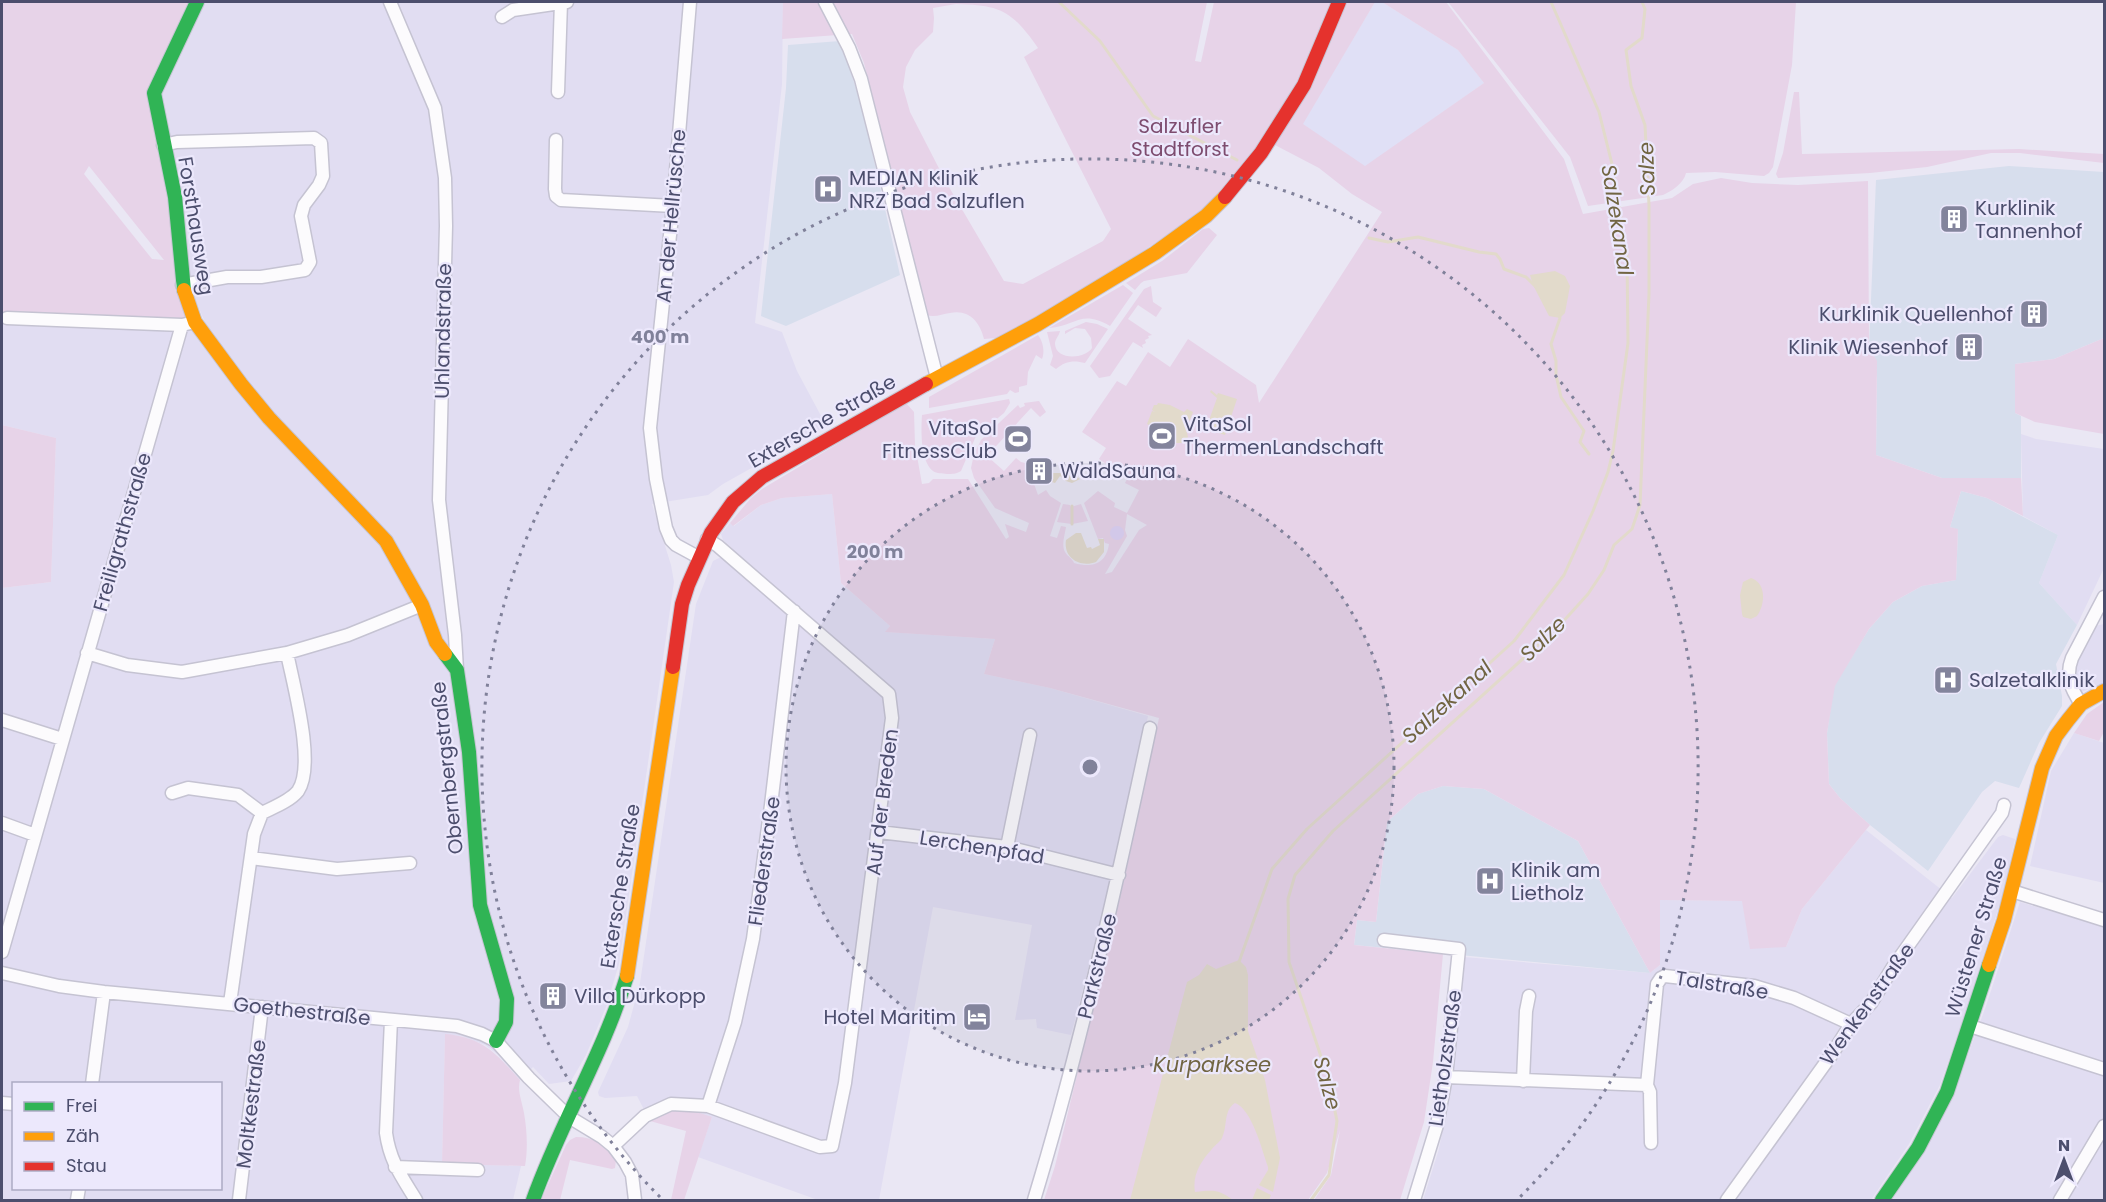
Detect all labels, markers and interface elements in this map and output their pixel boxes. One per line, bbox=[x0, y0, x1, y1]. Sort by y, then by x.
park label: Salzufler Stadtforst bbox=[1131, 112, 1229, 163]
street label: An der Hellrüsche bbox=[649, 128, 693, 304]
water label: Salze bbox=[1631, 141, 1662, 197]
street label: Forsthausweg bbox=[171, 155, 221, 297]
water label: Salzekanal bbox=[1594, 162, 1641, 278]
place label: MEDIAN Klinik NRZ Bad Salzuflen bbox=[849, 164, 1025, 215]
hospital icon: MEDIAN Klinik NRZ Bad Salzuflen bbox=[812, 173, 844, 205]
place label: Kurklinik Tannenhof bbox=[1975, 194, 2082, 245]
building icon: Kurklinik Tannenhof bbox=[1938, 203, 1970, 235]
street label: Uhlandstraße bbox=[428, 263, 458, 399]
building icon: Kurklinik Quellenhof bbox=[2018, 298, 2050, 330]
place label: Kurklinik Quellenhof bbox=[1819, 300, 2013, 328]
text: 400 m bbox=[631, 324, 689, 349]
building icon: Klinik Wiesenhof bbox=[1953, 331, 1985, 363]
place label: Klinik Wiesenhof bbox=[1788, 333, 1948, 361]
street label: Extersche Straße bbox=[743, 367, 901, 475]
place label: VitaSol ThermenLandschaft bbox=[1183, 410, 1384, 461]
place label: VitaSol FitnessClub bbox=[882, 414, 997, 465]
sports icon: VitaSol ThermenLandschaft bbox=[1146, 420, 1178, 452]
sports icon: VitaSol FitnessClub bbox=[1002, 423, 1034, 455]
street label: Freiligrathstraße bbox=[86, 449, 158, 615]
building icon: WaldSauna bbox=[1023, 455, 1055, 487]
place label: WaldSauna bbox=[1060, 457, 1176, 485]
text: 200 m bbox=[847, 539, 903, 564]
water label: Salze bbox=[1513, 609, 1572, 668]
water label: Salzekanal bbox=[1395, 653, 1499, 750]
hospital icon: Salzetalklinik bbox=[1932, 664, 1964, 696]
place label: Salzetalklinik bbox=[1969, 666, 2095, 694]
street label: Obernbergstraße bbox=[424, 680, 470, 856]
street label: Auf der Breden bbox=[859, 727, 905, 877]
centre of rings bbox=[1080, 757, 1100, 777]
street label: Fliederstraße bbox=[741, 794, 787, 928]
street label: Extersche Straße bbox=[593, 802, 647, 970]
street label: Lerchenpfad bbox=[918, 823, 1046, 871]
street label: Wüstener Straße bbox=[1938, 853, 2014, 1021]
place label: Klinik am Lietholz bbox=[1511, 856, 1600, 907]
hospital icon: Klinik am Lietholz bbox=[1474, 865, 1506, 897]
street label: Parkstraße bbox=[1070, 910, 1124, 1022]
street label: Wenkenstraße bbox=[1813, 937, 1921, 1071]
street label: Talstraße bbox=[1673, 964, 1771, 1006]
building icon: Villa Dürkopp bbox=[537, 980, 569, 1012]
place label: Villa Dürkopp bbox=[574, 982, 706, 1010]
street label: Lietholzstraße bbox=[1422, 988, 1468, 1128]
street label: Goethestraße bbox=[232, 990, 372, 1032]
hotel icon: Hotel Maritim bbox=[961, 1001, 993, 1033]
place label: Hotel Maritim bbox=[824, 1003, 956, 1031]
street label: Moltkestraße bbox=[229, 1038, 273, 1170]
water label: Kurparksee bbox=[1153, 1050, 1271, 1079]
water label: Salze bbox=[1306, 1053, 1348, 1113]
legend bbox=[12, 1082, 222, 1190]
text: Frei bbox=[66, 1093, 97, 1118]
text: Zäh bbox=[66, 1123, 99, 1148]
north arrow bbox=[2034, 1130, 2094, 1190]
text: N bbox=[2058, 1134, 2070, 1157]
text: Stau bbox=[66, 1153, 107, 1178]

